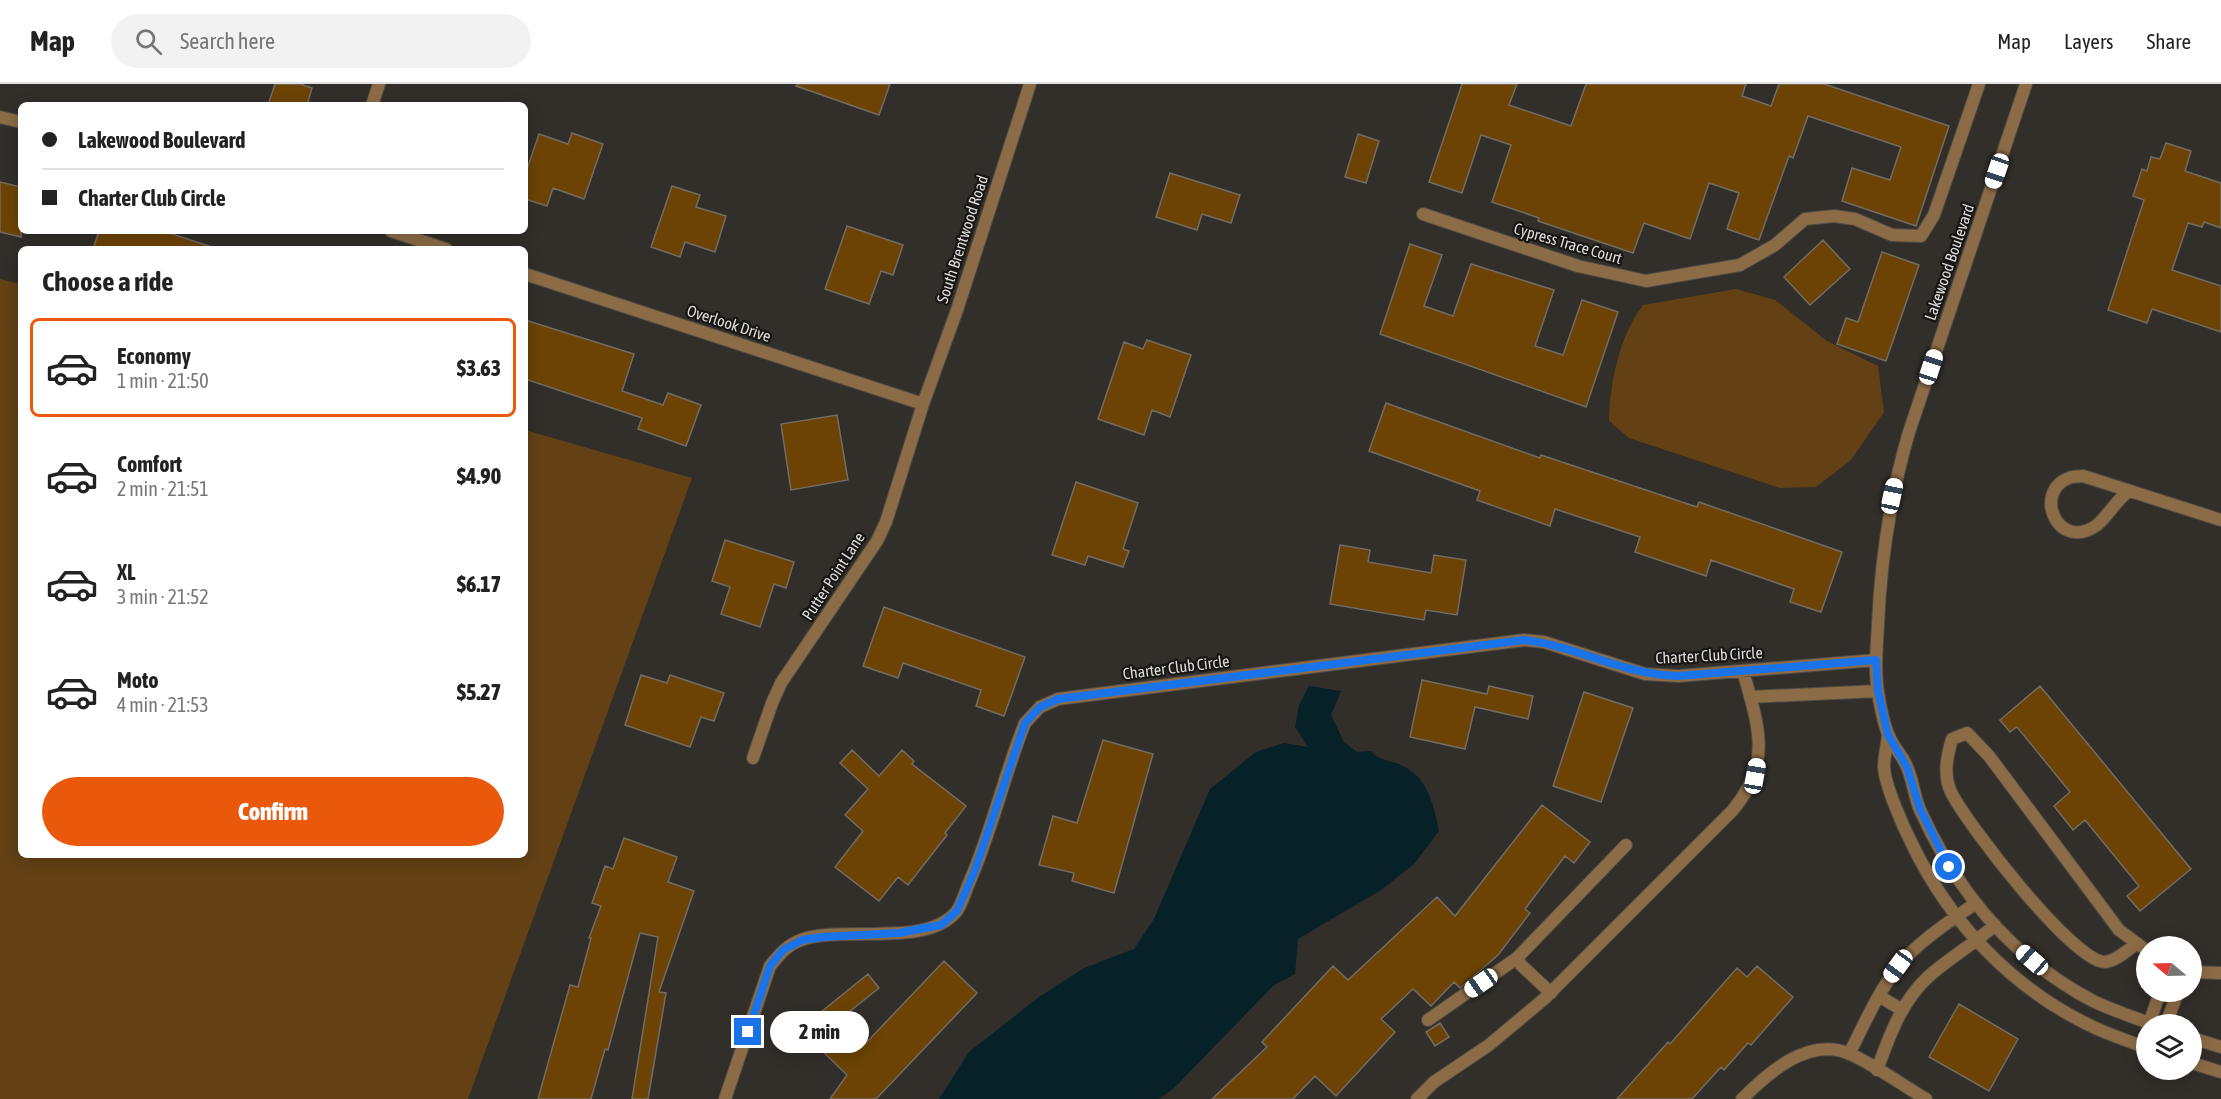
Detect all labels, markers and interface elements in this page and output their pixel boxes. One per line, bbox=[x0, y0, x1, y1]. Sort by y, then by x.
search box bbox=[111, 14, 531, 68]
text: Map bbox=[30, 25, 75, 57]
icon: search bbox=[132, 25, 165, 58]
text: Search here bbox=[180, 28, 275, 54]
text: Map bbox=[1997, 29, 2031, 53]
text: Layers bbox=[2064, 29, 2114, 53]
text: Share bbox=[2147, 29, 2191, 53]
text: Lakewood Boulevard bbox=[78, 127, 246, 153]
car bbox=[1983, 151, 2011, 191]
street label: South Brentwood Road bbox=[933, 173, 991, 305]
text: Charter Club Circle bbox=[78, 185, 226, 211]
street label: Lakewood Boulevard bbox=[1921, 201, 1977, 323]
street label: Cypress Trace Court bbox=[1512, 219, 1625, 268]
text: Choose a ride bbox=[42, 266, 174, 297]
street label: Overlook Drive bbox=[685, 301, 773, 345]
icon: car bbox=[45, 341, 99, 395]
text: Economy bbox=[117, 343, 191, 369]
car bbox=[1917, 347, 1945, 387]
text: $3.63 bbox=[457, 355, 501, 381]
text: 1 min · 21:50 bbox=[117, 369, 209, 392]
icon: car bbox=[45, 449, 99, 503]
text: Comfort bbox=[117, 451, 182, 477]
text: $4.90 bbox=[457, 463, 501, 489]
text: 2 min · 21:51 bbox=[117, 477, 209, 500]
car bbox=[1879, 477, 1905, 515]
street label: Putter Point Lane bbox=[798, 529, 868, 623]
icon: car bbox=[45, 557, 99, 611]
text: XL bbox=[117, 559, 135, 585]
text: $6.17 bbox=[457, 571, 501, 597]
text: 3 min · 21:52 bbox=[117, 585, 209, 608]
street label: Charter Club Circle bbox=[1655, 643, 1763, 667]
street label: Charter Club Circle bbox=[1122, 652, 1230, 682]
icon: car bbox=[45, 665, 99, 719]
text: Moto bbox=[117, 667, 159, 693]
text: $5.27 bbox=[457, 679, 501, 705]
text: 4 min · 21:53 bbox=[117, 693, 209, 716]
car bbox=[1743, 757, 1767, 795]
button: Confirm bbox=[42, 777, 504, 846]
route start bbox=[1935, 853, 1962, 880]
north arrow bbox=[2136, 936, 2202, 1002]
map controls bbox=[2136, 936, 2202, 1080]
car bbox=[2013, 941, 2051, 979]
car bbox=[1880, 946, 1916, 986]
car bbox=[1461, 965, 1501, 1001]
callout: 2 min bbox=[769, 1011, 868, 1053]
button: layers bbox=[2136, 1014, 2202, 1080]
route end bbox=[734, 1018, 761, 1045]
text: 2 min bbox=[799, 1020, 840, 1043]

